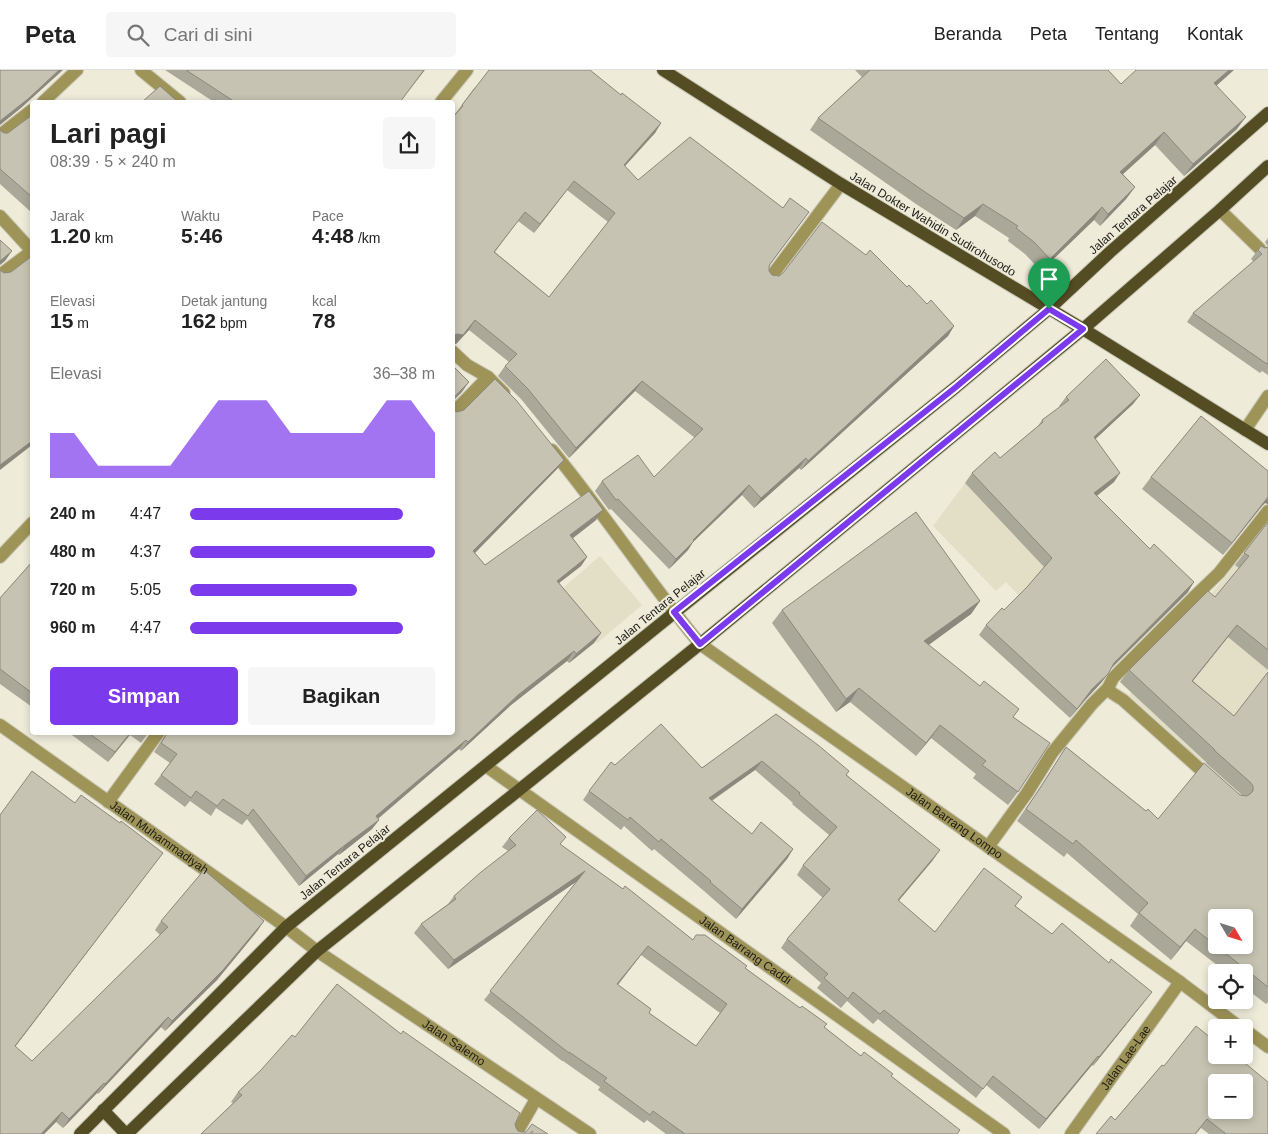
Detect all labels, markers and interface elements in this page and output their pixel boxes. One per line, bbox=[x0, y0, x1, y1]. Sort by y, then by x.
search box bbox=[106, 12, 456, 57]
text: Peta bbox=[25, 21, 76, 48]
icon: search bbox=[124, 21, 152, 49]
text: Cari di sini bbox=[164, 24, 252, 45]
text: Beranda bbox=[934, 24, 1002, 44]
text: Peta bbox=[1030, 24, 1067, 44]
text: Tentang bbox=[1095, 24, 1159, 44]
text: Kontak bbox=[1187, 24, 1243, 44]
button: share bbox=[383, 117, 435, 169]
text: Lari pagi bbox=[50, 118, 167, 149]
text: 08:39 · 5 × 240 m bbox=[50, 153, 176, 170]
street label: Jalan Dokter Wahidin Sudirohusodo bbox=[848, 169, 1019, 279]
street label: Jalan Tentara Pelajar bbox=[1086, 173, 1180, 257]
text: Jarak bbox=[50, 208, 84, 224]
text: Waktu bbox=[181, 208, 220, 224]
text: Pace bbox=[312, 208, 344, 224]
text: 1.20 bbox=[50, 224, 91, 247]
text: 5:46 bbox=[181, 224, 223, 247]
text: 4:48 bbox=[312, 224, 354, 247]
text: km bbox=[91, 230, 113, 246]
text: /km bbox=[354, 230, 380, 246]
pin bbox=[1028, 258, 1070, 309]
icon: arrive bbox=[1035, 265, 1063, 293]
text: Elevasi bbox=[50, 293, 95, 309]
text: Detak jantung bbox=[181, 293, 267, 309]
text: kcal bbox=[312, 293, 337, 309]
text: 15 bbox=[50, 309, 73, 332]
text: 162 bbox=[181, 309, 216, 332]
text: 78 bbox=[312, 309, 335, 332]
text: m bbox=[73, 315, 89, 331]
text: bpm bbox=[216, 315, 247, 331]
text: Elevasi bbox=[50, 365, 102, 382]
text: 36–38 m bbox=[373, 365, 435, 382]
text: 240 m bbox=[50, 505, 95, 522]
text: 4:47 bbox=[130, 505, 161, 522]
text: 480 m bbox=[50, 543, 95, 560]
text: 4:37 bbox=[130, 543, 161, 560]
street label: Jalan Tentara Pelajar bbox=[612, 566, 708, 648]
text: 720 m bbox=[50, 581, 95, 598]
text: 5:05 bbox=[130, 581, 161, 598]
text: 960 m bbox=[50, 619, 95, 636]
text: 4:47 bbox=[130, 619, 161, 636]
button: Simpan bbox=[50, 667, 238, 725]
button: Bagikan bbox=[248, 667, 435, 725]
street label: Jalan Barrang Lompo bbox=[903, 784, 1006, 862]
street label: Jalan Muhammadiyah bbox=[107, 798, 211, 877]
street label: Jalan Tentara Pelajar bbox=[297, 821, 393, 903]
north arrow bbox=[1208, 909, 1252, 954]
map controls bbox=[1208, 909, 1253, 1119]
street label: Jalan Barrang Caddi bbox=[697, 913, 794, 988]
button: locate bbox=[1208, 964, 1253, 1009]
street label: Jalan Salemo bbox=[420, 1017, 488, 1069]
button: + bbox=[1208, 1019, 1253, 1064]
street label: Jalan Lae-Lae bbox=[1098, 1022, 1154, 1093]
button: − bbox=[1208, 1074, 1253, 1119]

